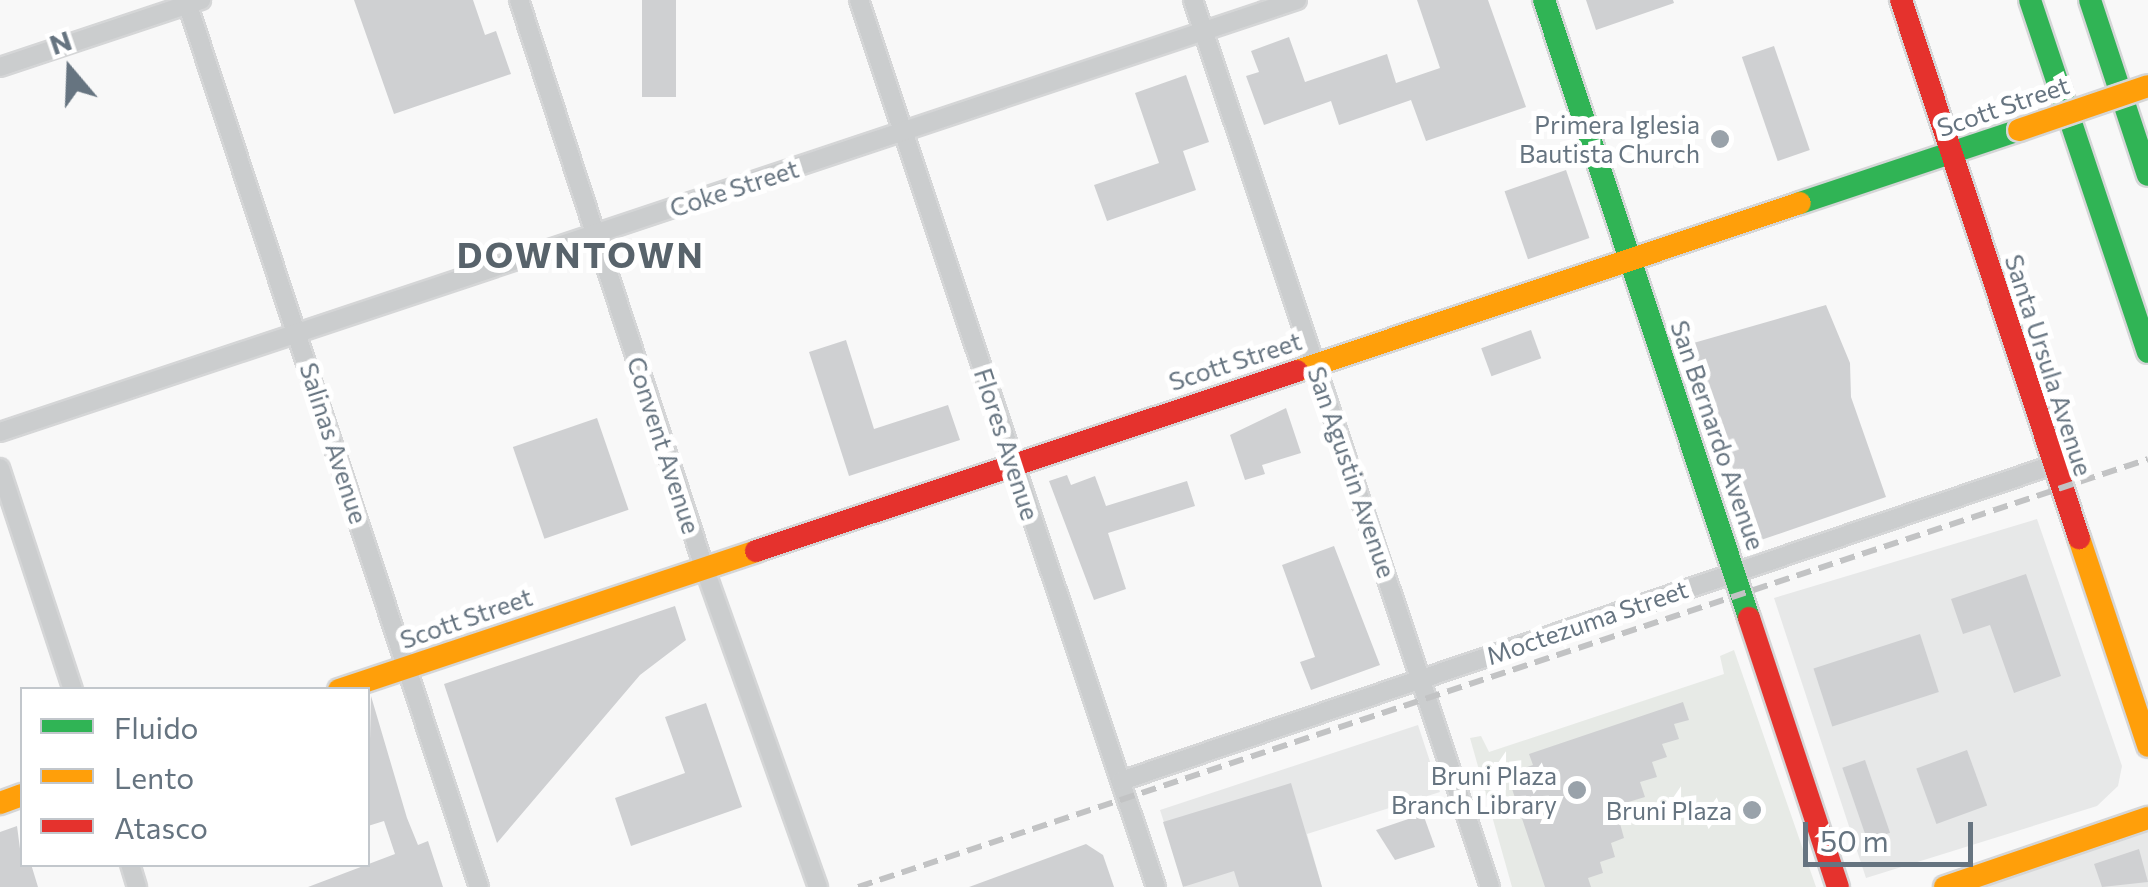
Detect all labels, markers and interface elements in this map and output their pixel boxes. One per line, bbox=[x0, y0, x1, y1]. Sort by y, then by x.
north arrow bbox=[20, 20, 120, 120]
text: N bbox=[45, 22, 76, 61]
street label: Scott Street bbox=[1933, 69, 2073, 143]
place label: Primera Iglesia Bautista Church bbox=[1519, 110, 1700, 169]
marker: Primera Iglesia Bautista Church bbox=[1709, 128, 1731, 150]
street label: Coke Street bbox=[666, 153, 802, 223]
district label: DOWNTOWN bbox=[457, 233, 705, 275]
street label: Santa Ursula Avenue bbox=[1999, 251, 2099, 479]
street label: San Bernardo Avenue bbox=[1665, 316, 1771, 554]
street label: Scott Street bbox=[1165, 325, 1305, 397]
street label: Convent Avenue bbox=[621, 353, 707, 537]
street label: Salinas Avenue bbox=[294, 359, 374, 527]
street label: San Agustin Avenue bbox=[1302, 362, 1402, 582]
street label: Flores Avenue bbox=[968, 364, 1046, 524]
street label: Moctezuma Street bbox=[1482, 573, 1692, 671]
street label: Scott Street bbox=[396, 581, 536, 655]
legend bbox=[20, 687, 370, 867]
text: Fluido bbox=[114, 708, 199, 745]
text: Lento bbox=[114, 758, 194, 795]
place label: Bruni Plaza Branch Library bbox=[1391, 761, 1557, 820]
marker: Bruni Plaza Branch Library bbox=[1566, 779, 1588, 801]
place label: Bruni Plaza bbox=[1606, 795, 1732, 825]
marker: Bruni Plaza bbox=[1741, 799, 1763, 821]
scale bar bbox=[1808, 802, 1978, 864]
text: Atasco bbox=[114, 808, 208, 845]
text: 50 m bbox=[1820, 821, 1889, 858]

